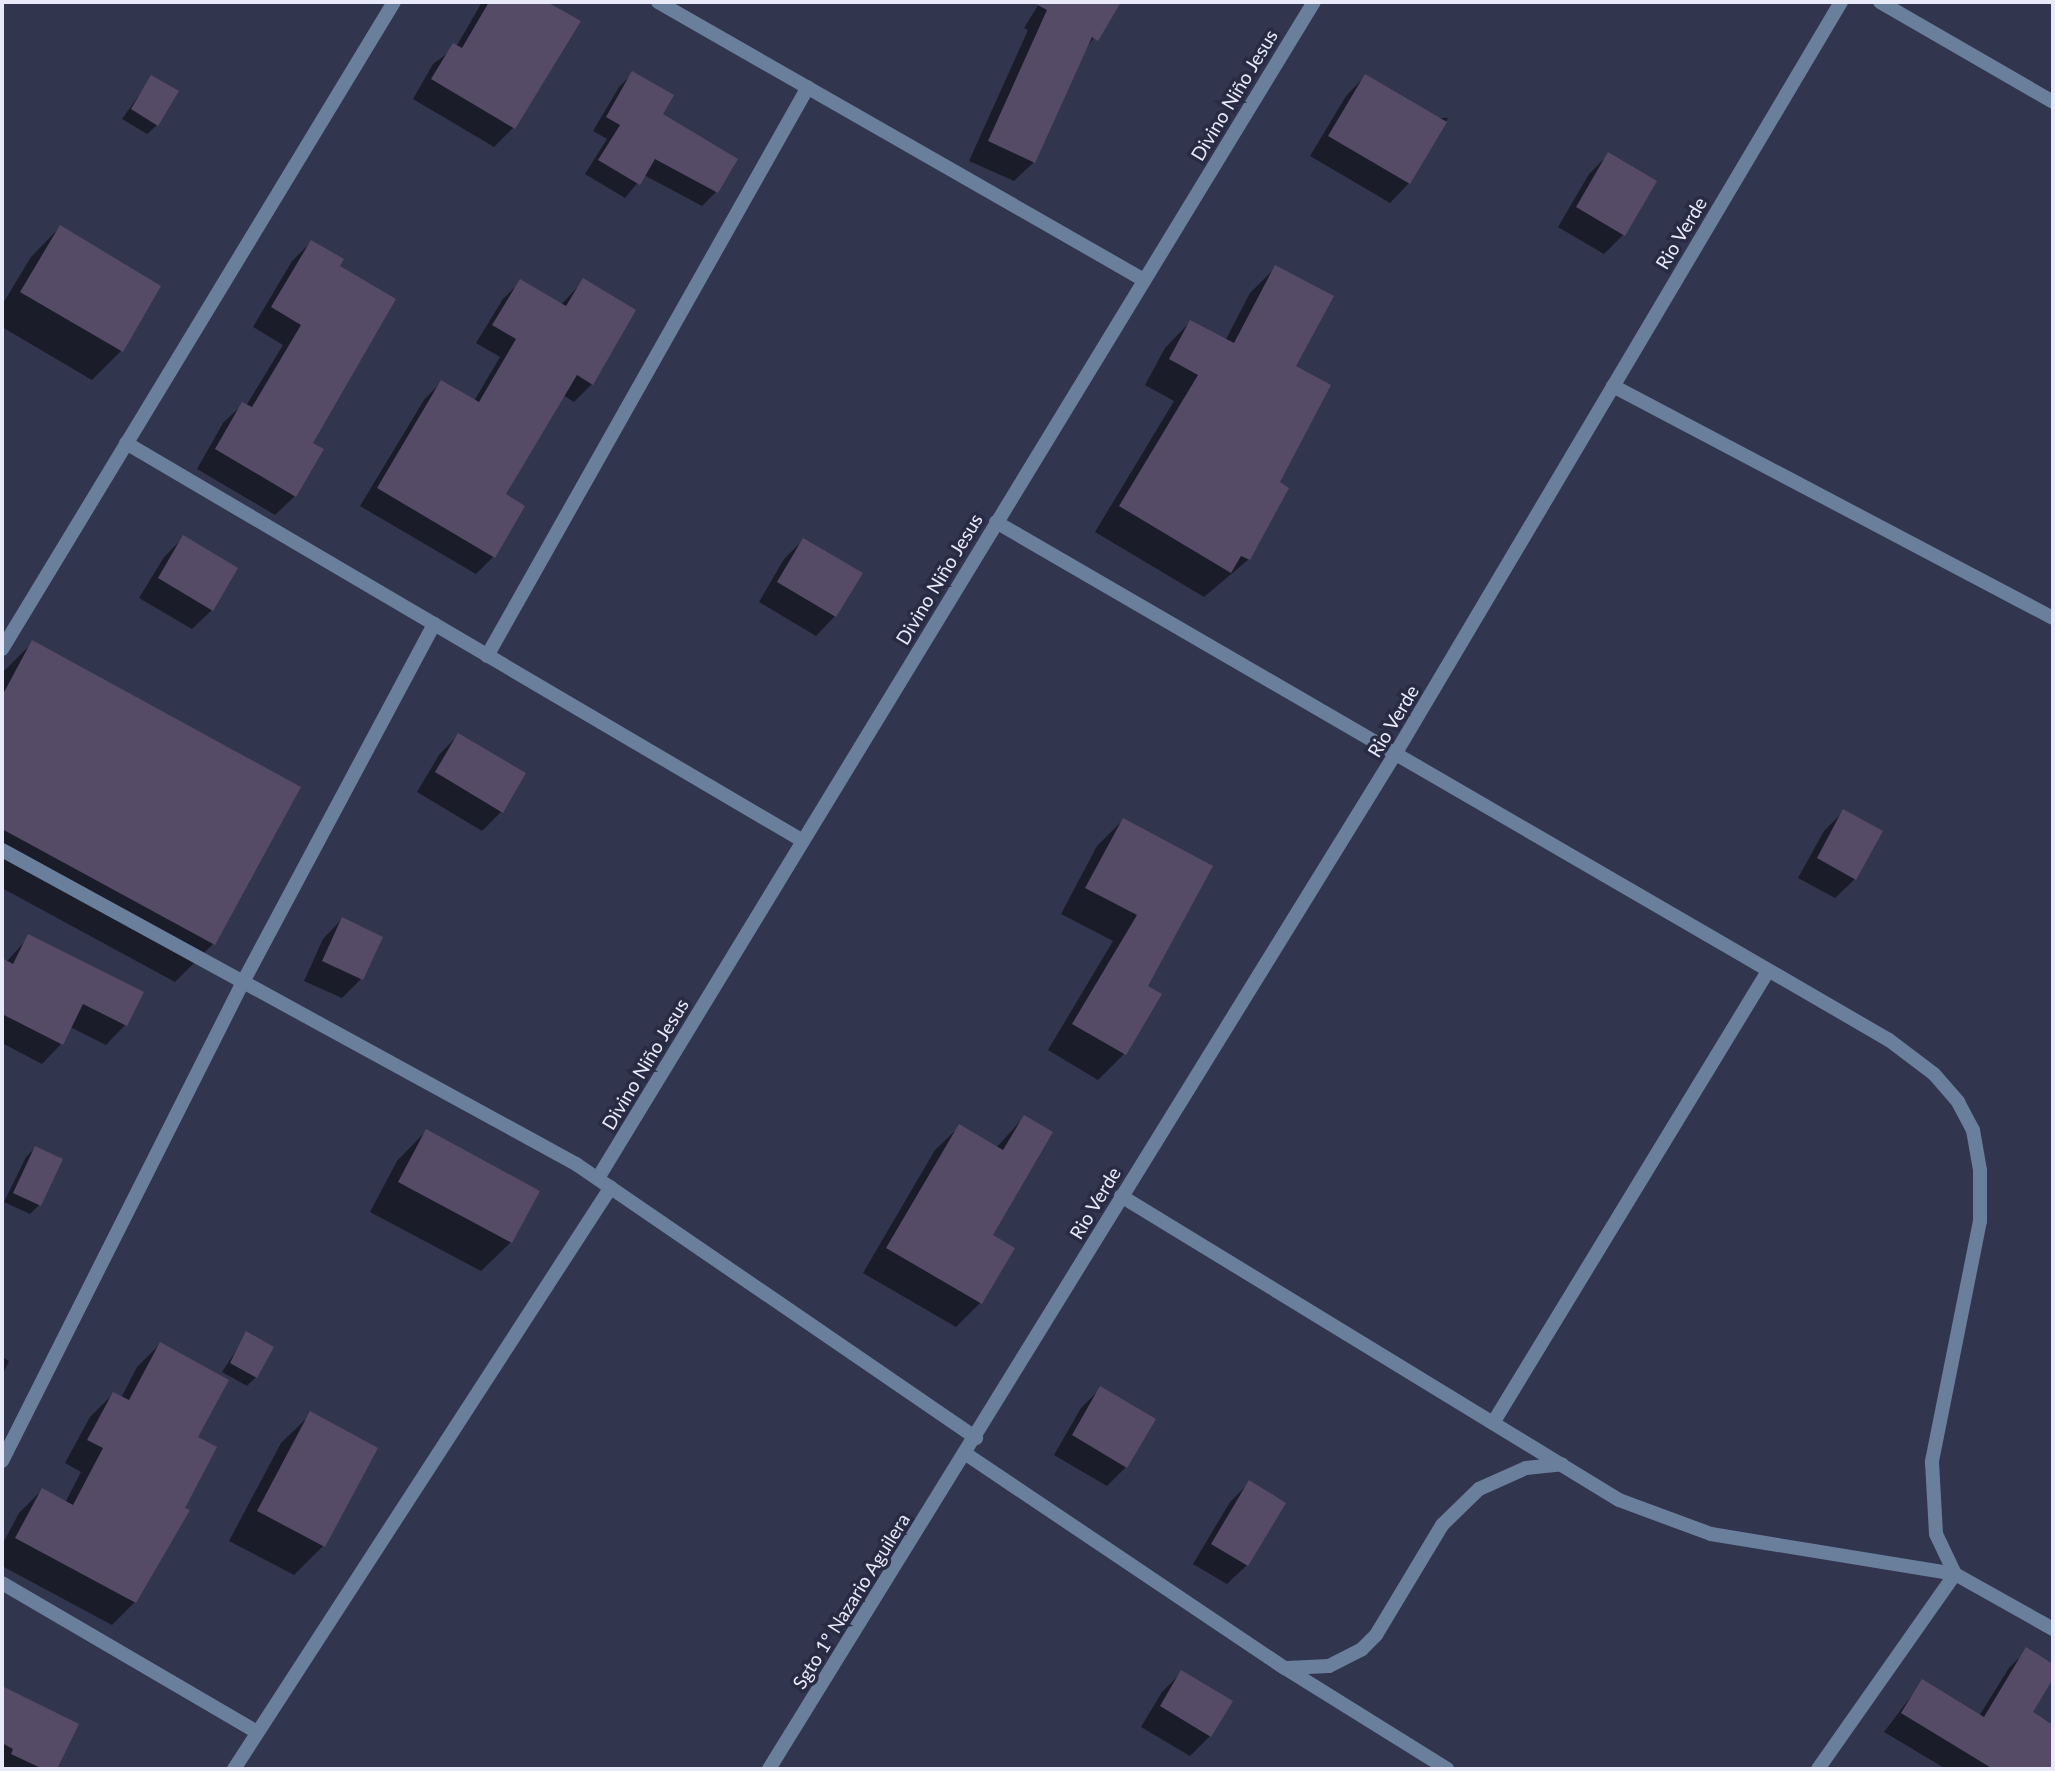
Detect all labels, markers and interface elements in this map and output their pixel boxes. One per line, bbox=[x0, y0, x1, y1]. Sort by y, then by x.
street label: Divino Niño Jesus bbox=[1186, 25, 1282, 165]
street label: Rio Verde bbox=[1650, 193, 1712, 273]
street label: Divino Niño Jesus bbox=[891, 509, 987, 649]
street label: Rio Verde bbox=[1362, 681, 1424, 761]
street label: Divino Niño Jesus bbox=[597, 994, 693, 1134]
street label: Rio Verde bbox=[1064, 1163, 1126, 1243]
street label: Sgto 1º Nazario Aguilera bbox=[787, 1509, 915, 1693]

